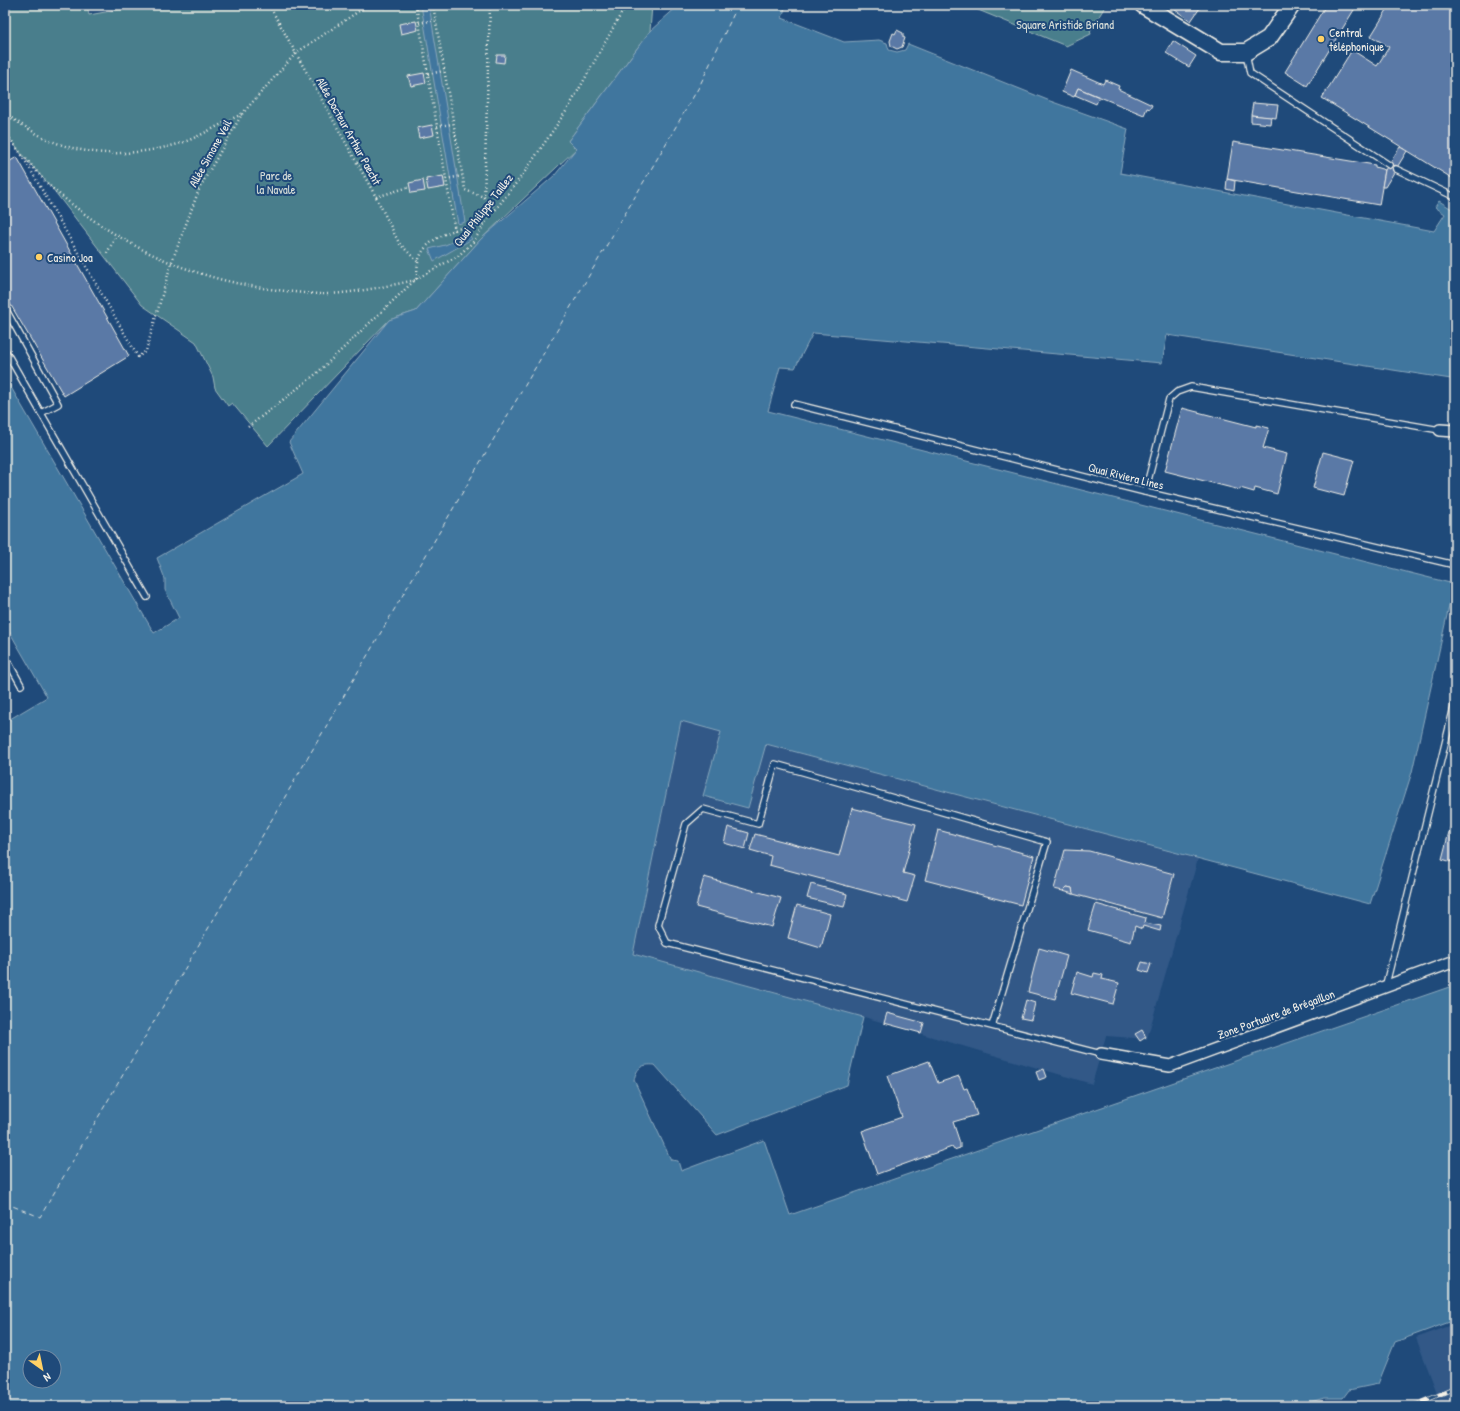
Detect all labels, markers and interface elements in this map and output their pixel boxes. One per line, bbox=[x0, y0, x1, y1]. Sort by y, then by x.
park label: Square Aristide Briand bbox=[1016, 16, 1114, 33]
place label: Central téléphonique bbox=[1329, 24, 1384, 55]
marker: Central téléphonique bbox=[1316, 34, 1326, 44]
street label: Allée Docteur Arthur Paecht bbox=[312, 74, 386, 189]
street label: Allée Simone Veil bbox=[184, 115, 236, 190]
park label: Parc de la Navale bbox=[256, 167, 296, 198]
street label: Quai Philippe Taillez bbox=[449, 170, 517, 250]
place label: Casino Joa bbox=[47, 249, 93, 266]
marker: Casino Joa bbox=[34, 252, 44, 262]
street label: Quai Riviera Lines bbox=[1086, 458, 1166, 494]
street label: Zone Portuaire de Brégaillon bbox=[1215, 985, 1337, 1043]
north arrow bbox=[22, 1349, 62, 1389]
text: N bbox=[41, 1370, 54, 1385]

